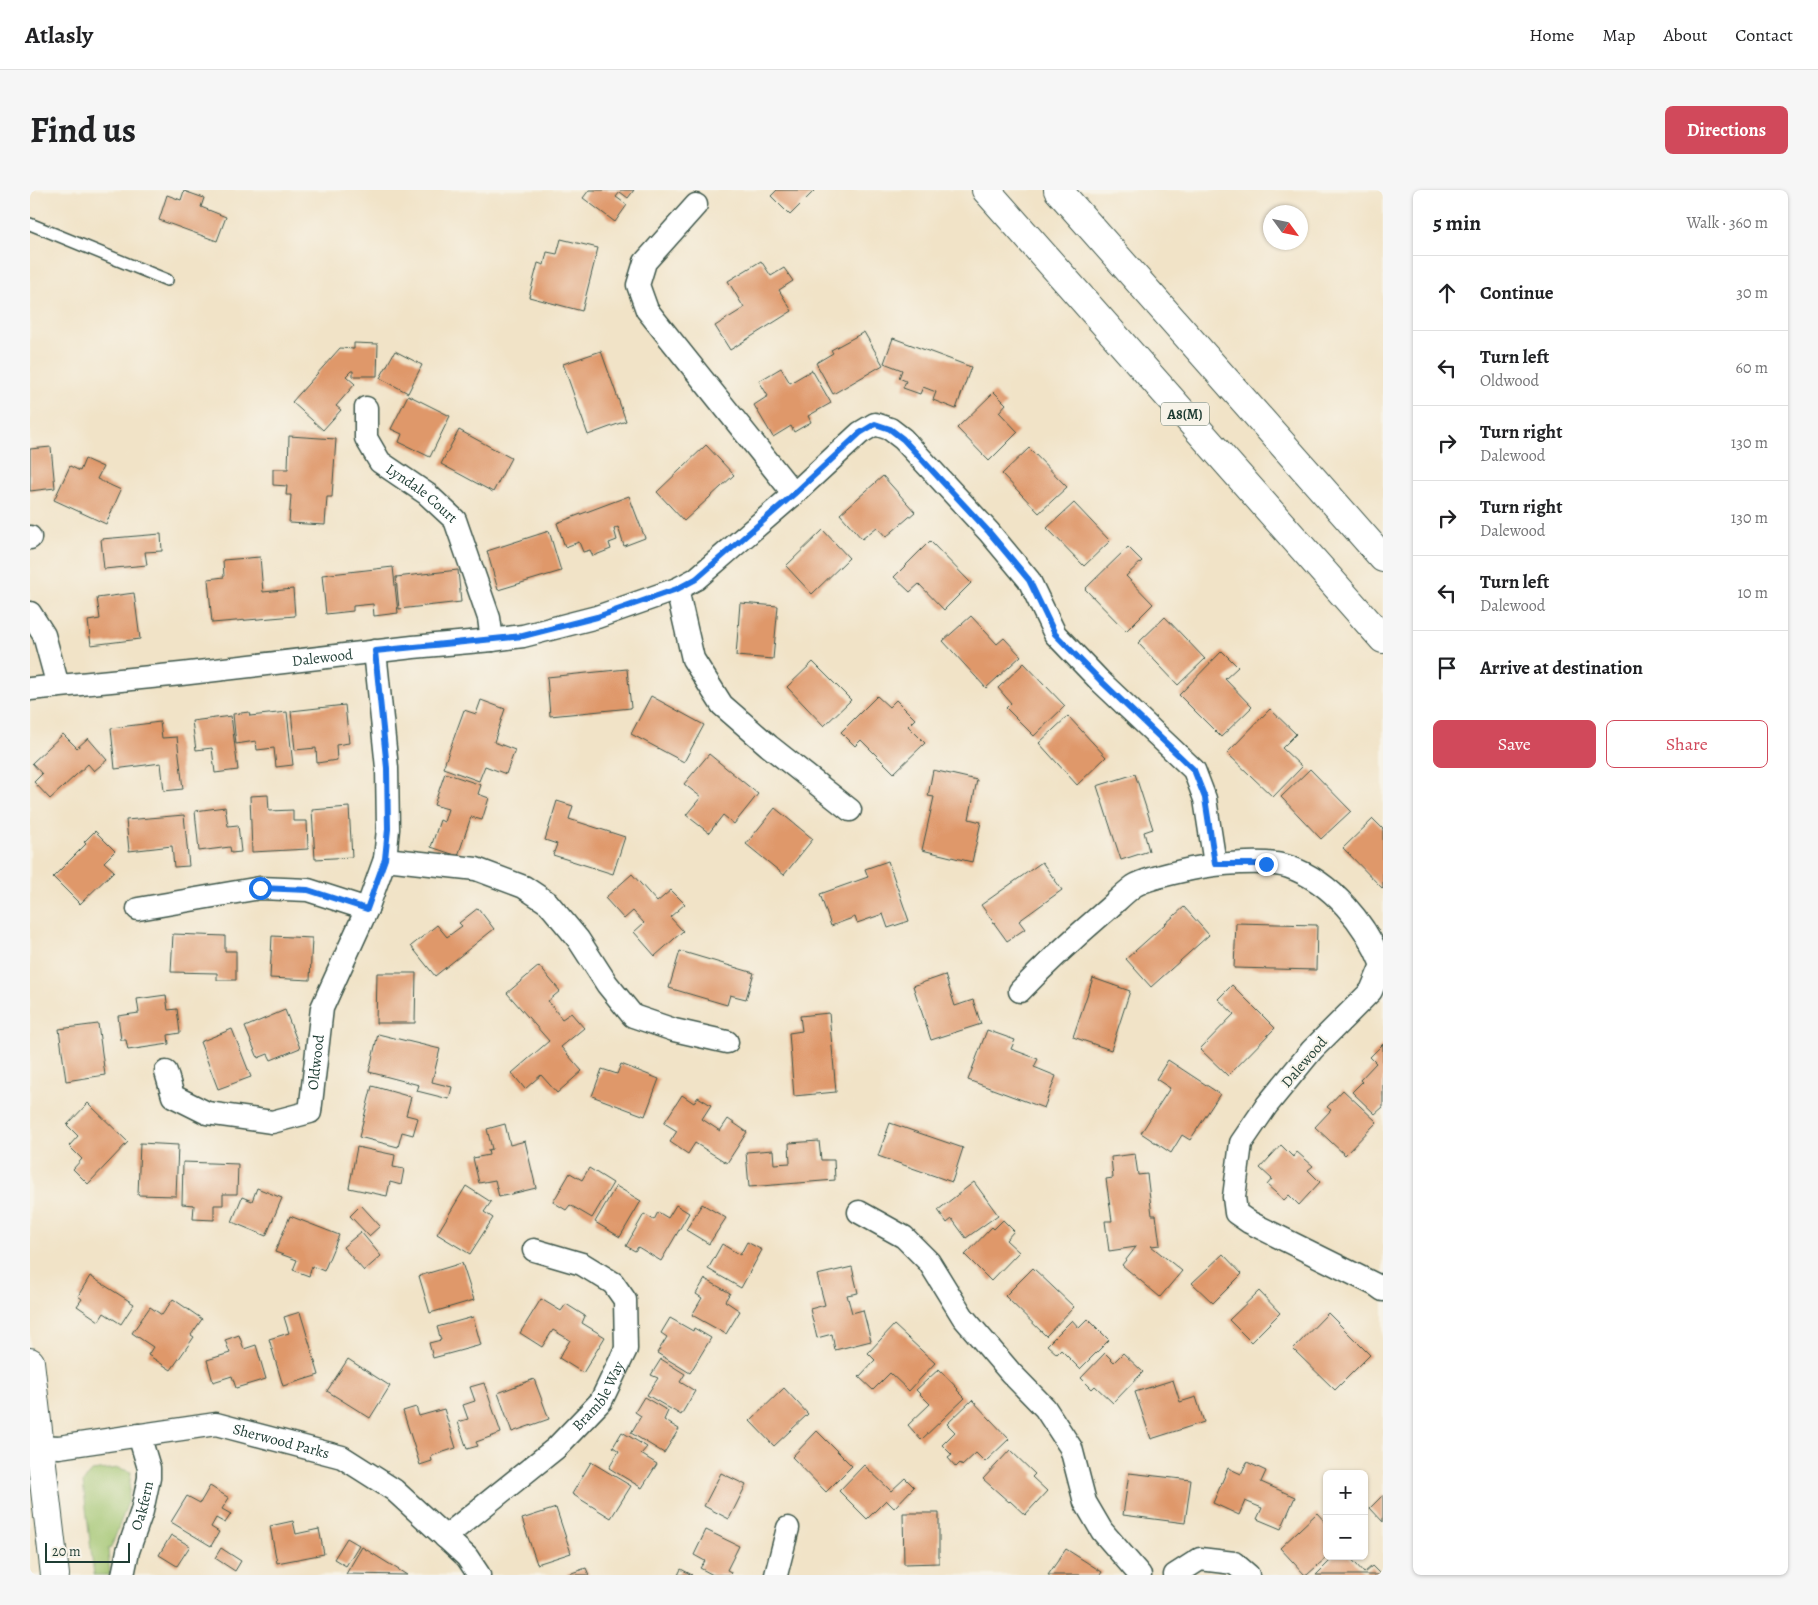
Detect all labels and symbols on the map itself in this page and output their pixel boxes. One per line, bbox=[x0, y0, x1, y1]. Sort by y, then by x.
north arrow bbox=[1263, 205, 1308, 250]
road number: A8(M) bbox=[1161, 402, 1209, 425]
street label: Lyndale Court bbox=[382, 459, 462, 528]
street label: Dalewood bbox=[291, 644, 355, 671]
route end bbox=[1255, 853, 1278, 876]
route start bbox=[249, 877, 272, 900]
street label: Dalewood bbox=[1276, 1032, 1332, 1092]
street label: Oldwood bbox=[303, 1033, 329, 1091]
street label: Bramble Way bbox=[568, 1357, 629, 1435]
street label: Sherwood Parks bbox=[231, 1419, 332, 1463]
street label: Oakfern bbox=[126, 1479, 158, 1533]
scale bar bbox=[45, 1540, 130, 1563]

